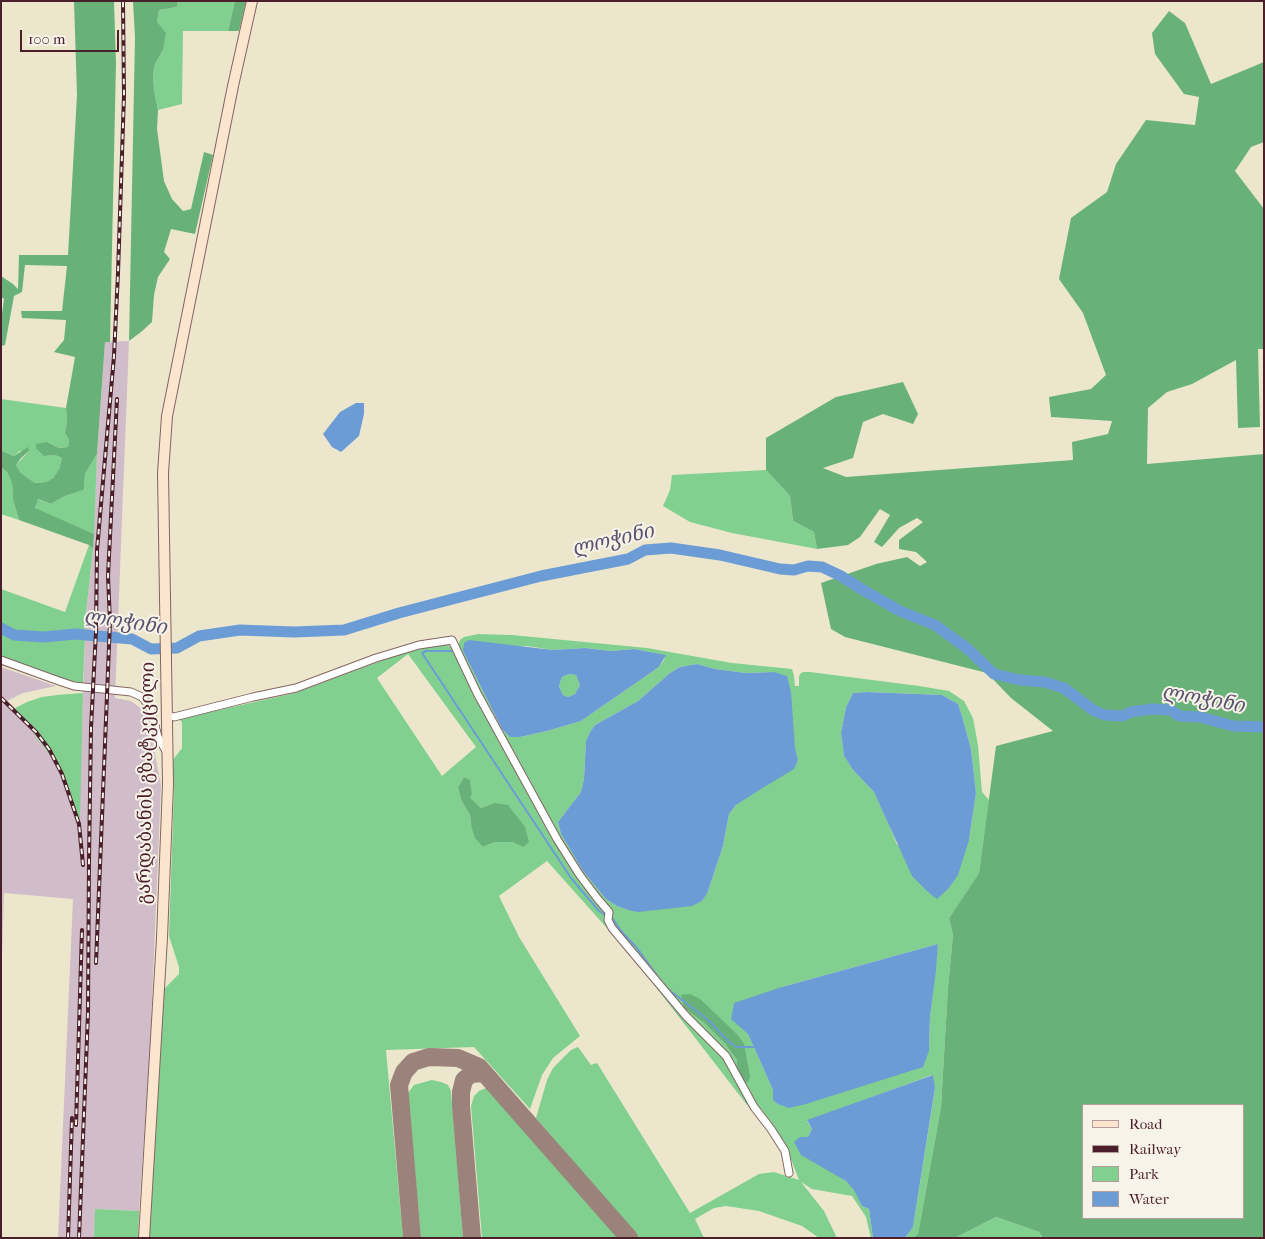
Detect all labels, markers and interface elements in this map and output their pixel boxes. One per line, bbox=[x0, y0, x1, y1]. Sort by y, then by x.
scale bar bbox=[22, 20, 121, 52]
text: 100 m bbox=[28, 30, 66, 48]
water label: ლოჭინი bbox=[570, 520, 656, 562]
water label: ლოჭინი bbox=[82, 605, 168, 641]
street label: გარდაბანის გზატკეცილი bbox=[133, 661, 161, 905]
water label: ლოჭინი bbox=[1160, 681, 1246, 719]
legend bbox=[1082, 1104, 1245, 1219]
text: Road bbox=[1129, 1115, 1162, 1133]
text: Railway bbox=[1129, 1140, 1181, 1158]
text: Park bbox=[1129, 1165, 1159, 1183]
text: Water bbox=[1129, 1190, 1169, 1208]

